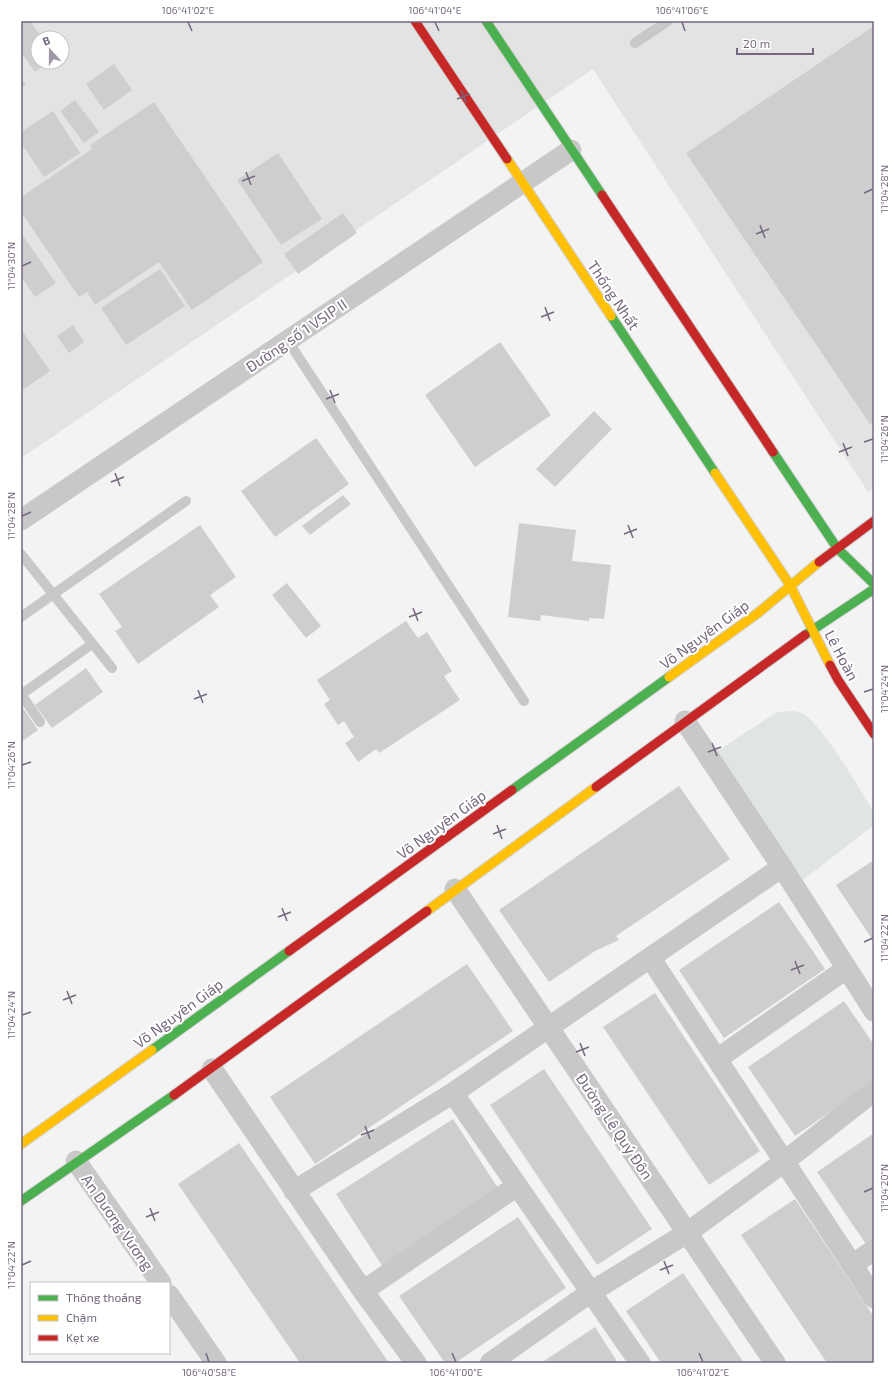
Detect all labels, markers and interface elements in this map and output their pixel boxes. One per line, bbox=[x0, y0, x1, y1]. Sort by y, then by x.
text: 106°41'02"E bbox=[162, 4, 215, 16]
text: 106°41'04"E bbox=[409, 4, 462, 16]
text: 106°41'06"E bbox=[656, 4, 709, 16]
north arrow bbox=[30, 30, 70, 70]
scale bar bbox=[737, 30, 813, 56]
text: B bbox=[41, 33, 52, 48]
text: 20 m bbox=[743, 36, 770, 50]
text: 11°04'28"N bbox=[878, 165, 890, 213]
text: 11°04'30"N bbox=[5, 242, 17, 290]
street label: Thống Nhất bbox=[584, 257, 644, 333]
street label: Đường số 1 VSIP II bbox=[242, 295, 350, 375]
text: 11°04'26"N bbox=[878, 415, 890, 463]
text: 11°04'28"N bbox=[5, 492, 17, 540]
street label: Võ Nguyên Giáp bbox=[656, 596, 752, 672]
street label: Lê Hoàn bbox=[821, 627, 863, 683]
text: 11°04'24"N bbox=[878, 665, 890, 713]
text: 11°04'26"N bbox=[5, 741, 17, 789]
street label: Võ Nguyên Giáp bbox=[393, 786, 489, 862]
text: 11°04'22"N bbox=[878, 914, 890, 962]
street label: Võ Nguyên Giáp bbox=[130, 975, 226, 1051]
text: 11°04'24"N bbox=[5, 991, 17, 1039]
street label: Đường Lê Quý Đôn bbox=[572, 1070, 657, 1183]
text: 11°04'20"N bbox=[878, 1164, 890, 1212]
street label: An Dương Vương bbox=[78, 1171, 158, 1274]
text: 11°04'22"N bbox=[5, 1241, 17, 1289]
legend bbox=[30, 1282, 170, 1354]
text: Thông thoáng bbox=[66, 1290, 142, 1304]
text: Chậm bbox=[66, 1310, 97, 1325]
text: Kẹt xe bbox=[66, 1330, 99, 1345]
text: 106°40'58"E bbox=[182, 1366, 236, 1378]
text: 106°41'00"E bbox=[430, 1366, 483, 1378]
text: 106°41'02"E bbox=[677, 1366, 730, 1378]

